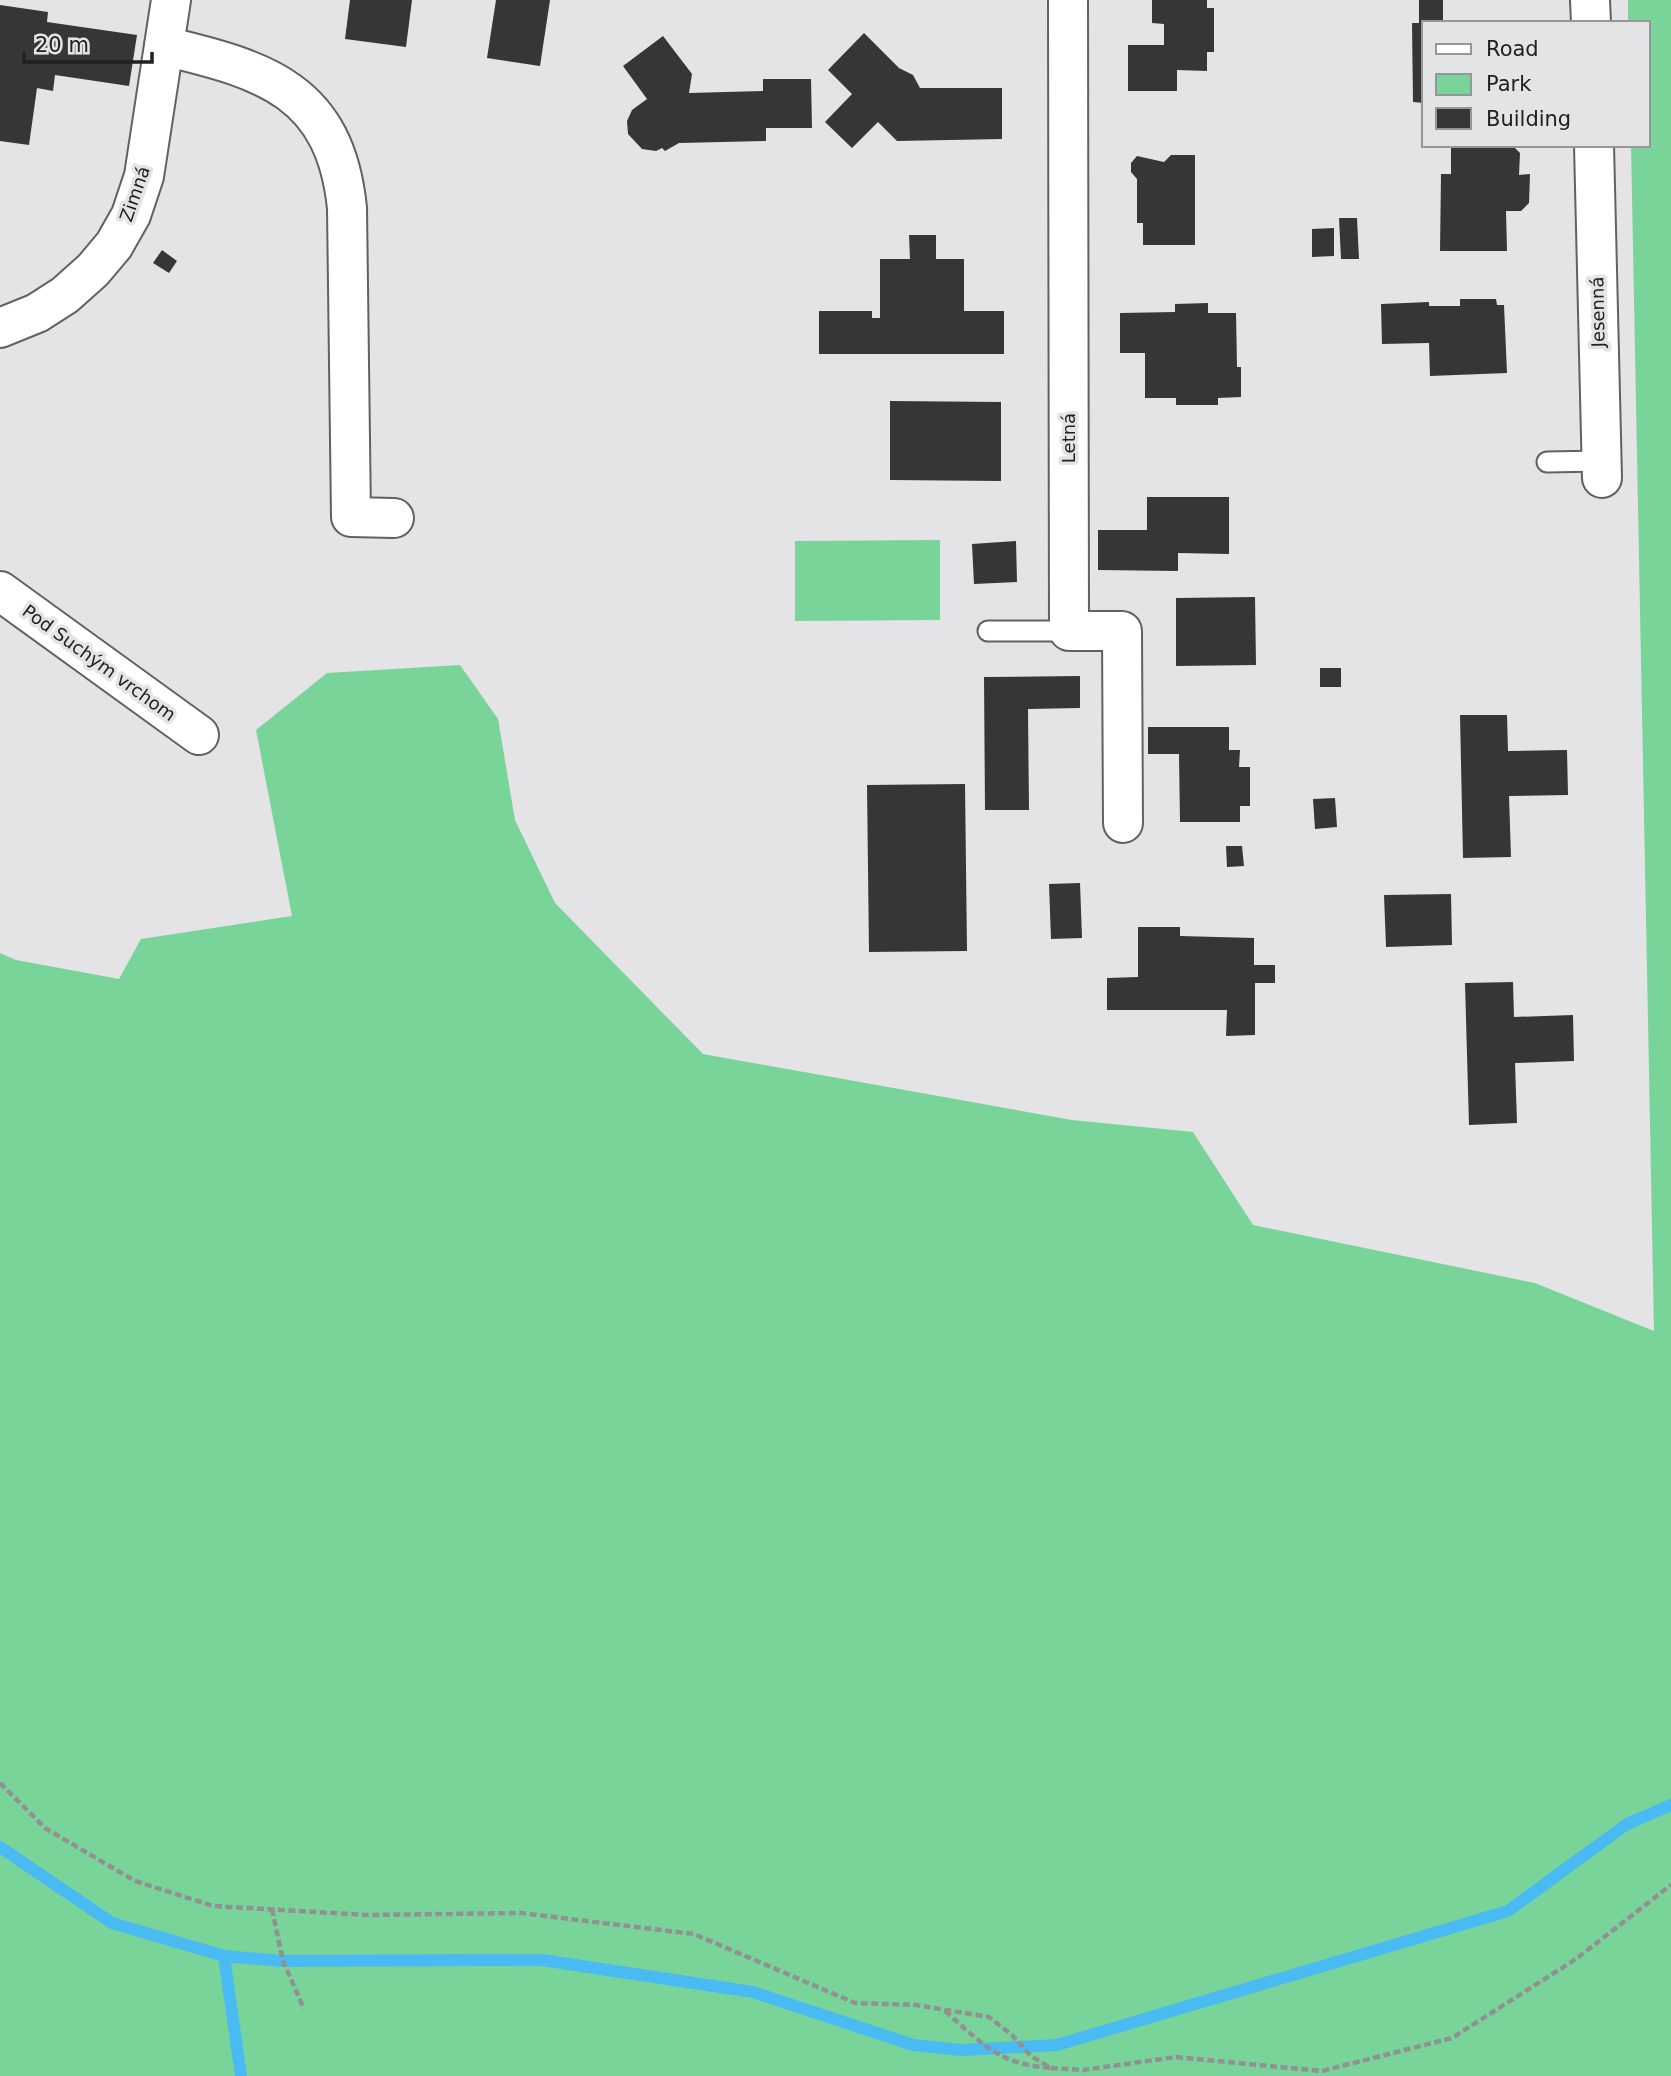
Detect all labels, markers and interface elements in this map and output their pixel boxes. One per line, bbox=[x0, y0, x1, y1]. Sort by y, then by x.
scale bar bbox=[24, 21, 152, 65]
legend bbox=[1422, 21, 1650, 147]
text: 20 m bbox=[35, 33, 89, 57]
text: Road bbox=[1486, 37, 1539, 61]
text: Park bbox=[1486, 72, 1532, 96]
text: Building bbox=[1486, 107, 1571, 131]
street label: Zimná bbox=[115, 163, 154, 224]
street label: Jesenná bbox=[1586, 276, 1609, 349]
street label: Letná bbox=[1058, 413, 1079, 463]
street label: Pod Suchým vrchom bbox=[19, 600, 180, 725]

